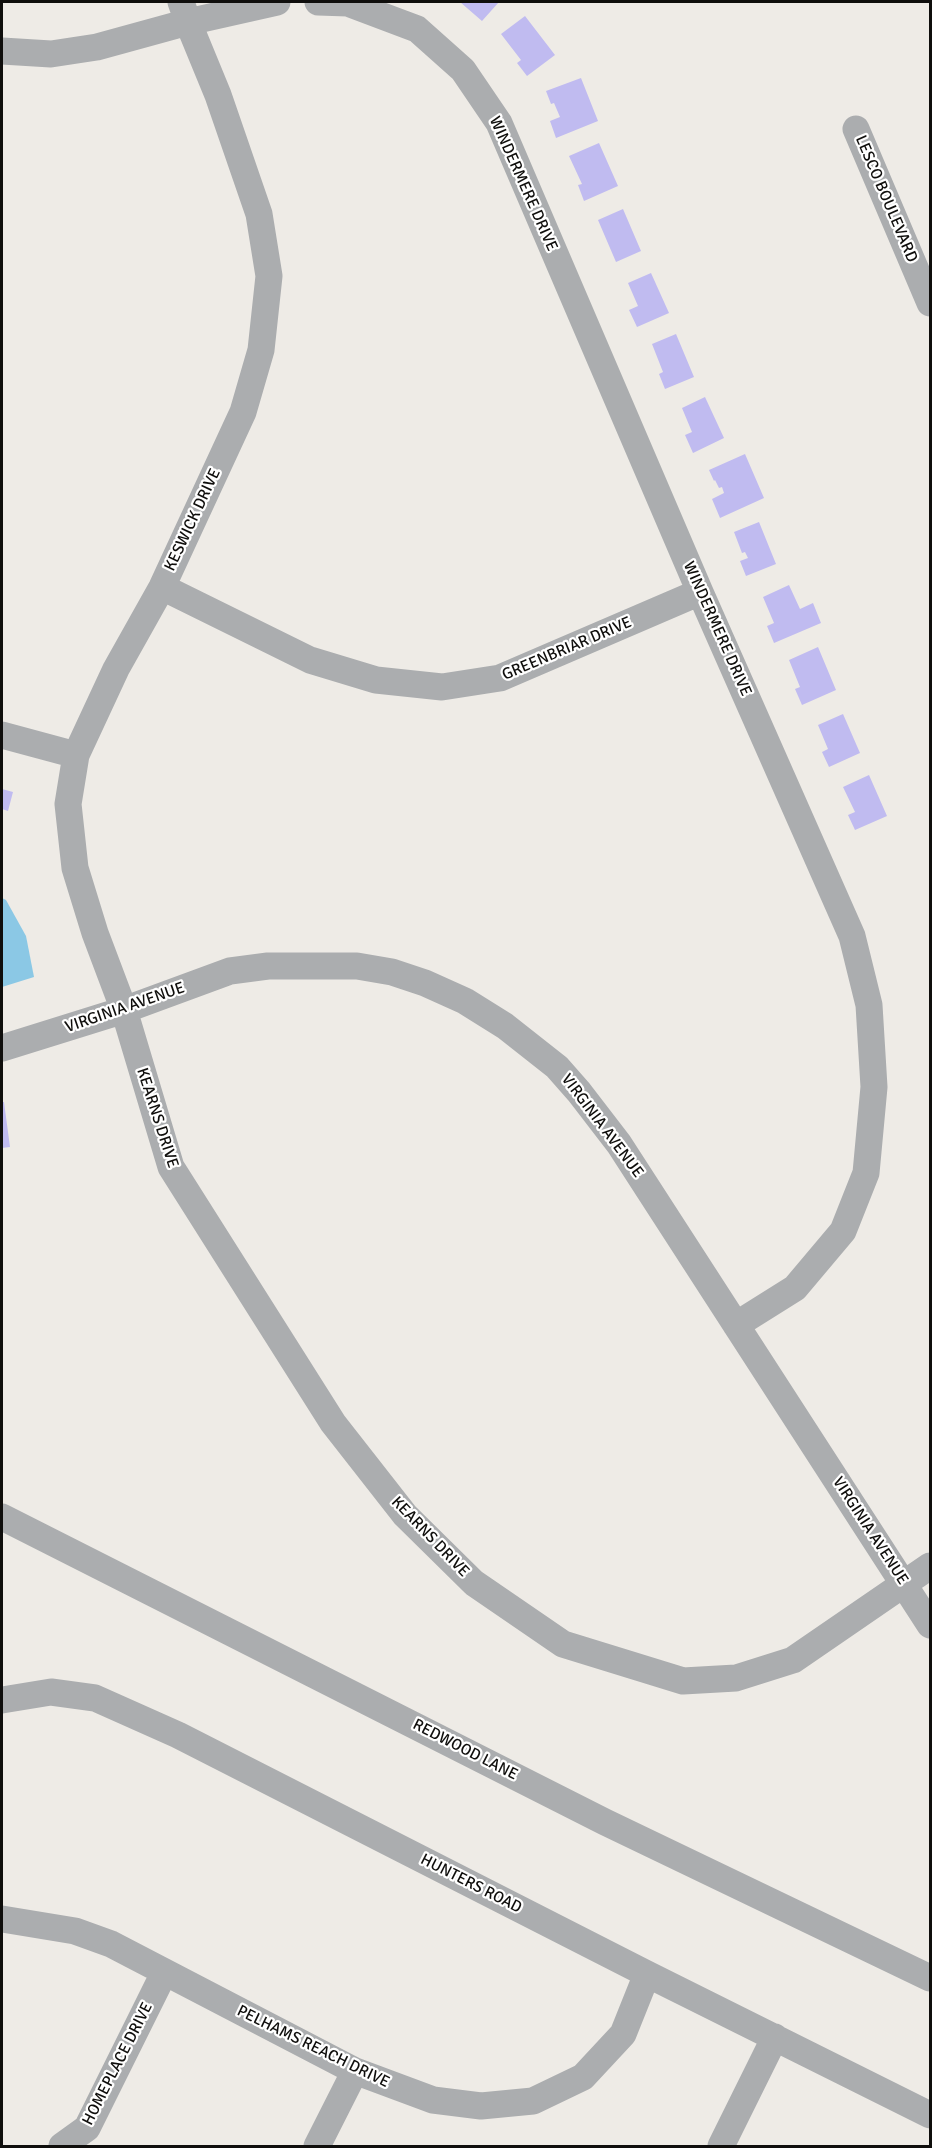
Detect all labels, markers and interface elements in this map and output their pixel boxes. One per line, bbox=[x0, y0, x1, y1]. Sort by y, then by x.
street label: WINDERMERE DRIVE bbox=[485, 114, 561, 254]
street label: LESCO BOULEVARD bbox=[851, 133, 921, 265]
street label: KESWICK DRIVE bbox=[161, 466, 225, 574]
street label: WINDERMERE DRIVE bbox=[679, 559, 755, 699]
street label: GREENBRIAR DRIVE bbox=[499, 613, 635, 685]
street label: VIRGINIA AVENUE bbox=[63, 979, 187, 1037]
street label: KEARNS DRIVE bbox=[132, 1065, 182, 1171]
street label: VIRGINIA AVENUE bbox=[557, 1070, 647, 1182]
street label: VIRGINIA AVENUE bbox=[828, 1473, 912, 1589]
street label: KEARNS DRIVE bbox=[387, 1493, 473, 1581]
street label: REDWOOD LANE bbox=[409, 1715, 521, 1785]
street label: HUNTERS ROAD bbox=[417, 1850, 525, 1918]
street label: HOMEPLACE DRIVE bbox=[79, 1999, 157, 2129]
street label: PELHAMS REACH DRIVE bbox=[234, 2002, 392, 2092]

